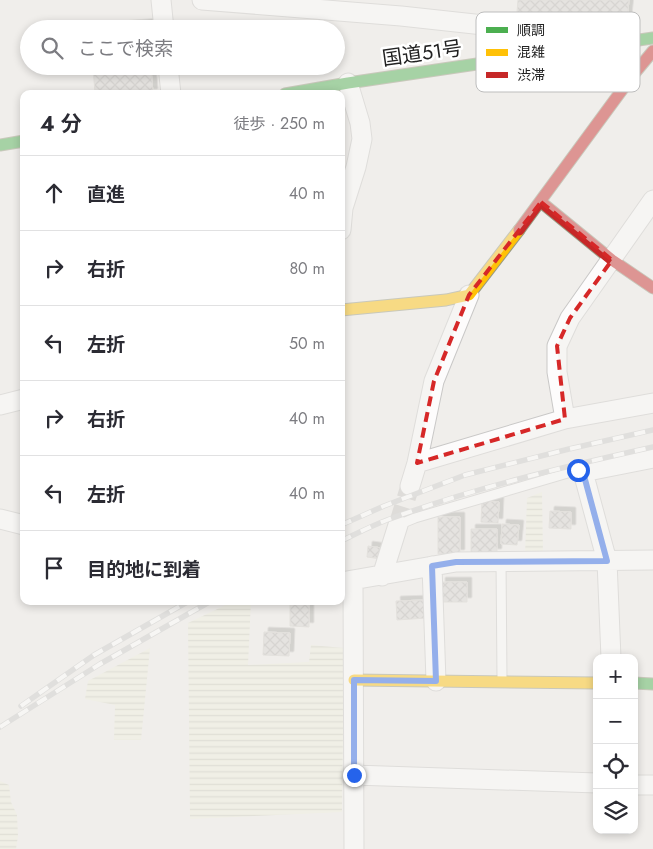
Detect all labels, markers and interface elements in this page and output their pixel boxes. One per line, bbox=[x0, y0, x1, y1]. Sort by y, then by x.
legend bbox=[476, 12, 640, 92]
search box bbox=[20, 20, 345, 75]
text: 順調 bbox=[517, 20, 545, 40]
icon: search bbox=[38, 34, 66, 62]
street label: 国道51号 bbox=[380, 34, 464, 73]
text: ここで検索 bbox=[78, 35, 173, 62]
text: 混雑 bbox=[517, 42, 545, 62]
text: 渋滞 bbox=[517, 65, 545, 85]
text: 4 分 bbox=[40, 109, 82, 139]
text: 徒歩 · 250 m bbox=[234, 112, 325, 135]
icon: ahead bbox=[40, 179, 68, 207]
text: 直進 bbox=[87, 181, 125, 208]
text: 40 m bbox=[289, 182, 325, 205]
icon: right bbox=[40, 254, 68, 282]
text: 右折 bbox=[87, 256, 125, 283]
text: 80 m bbox=[289, 257, 325, 280]
icon: left bbox=[40, 329, 68, 357]
text: 左折 bbox=[87, 331, 125, 358]
text: 50 m bbox=[289, 332, 325, 355]
icon: right bbox=[40, 404, 68, 432]
text: 右折 bbox=[87, 406, 125, 433]
text: 40 m bbox=[289, 407, 325, 430]
route start bbox=[567, 459, 590, 482]
icon: left bbox=[40, 479, 68, 507]
text: 左折 bbox=[87, 481, 125, 508]
text: 40 m bbox=[289, 482, 325, 505]
icon: arrive bbox=[40, 554, 68, 582]
text: 目的地に到着 bbox=[87, 556, 201, 583]
map controls bbox=[593, 654, 638, 834]
button: + bbox=[593, 654, 638, 699]
button: − bbox=[593, 699, 638, 744]
button: locate bbox=[593, 744, 638, 789]
route end bbox=[343, 764, 366, 787]
button: layers bbox=[593, 789, 638, 834]

